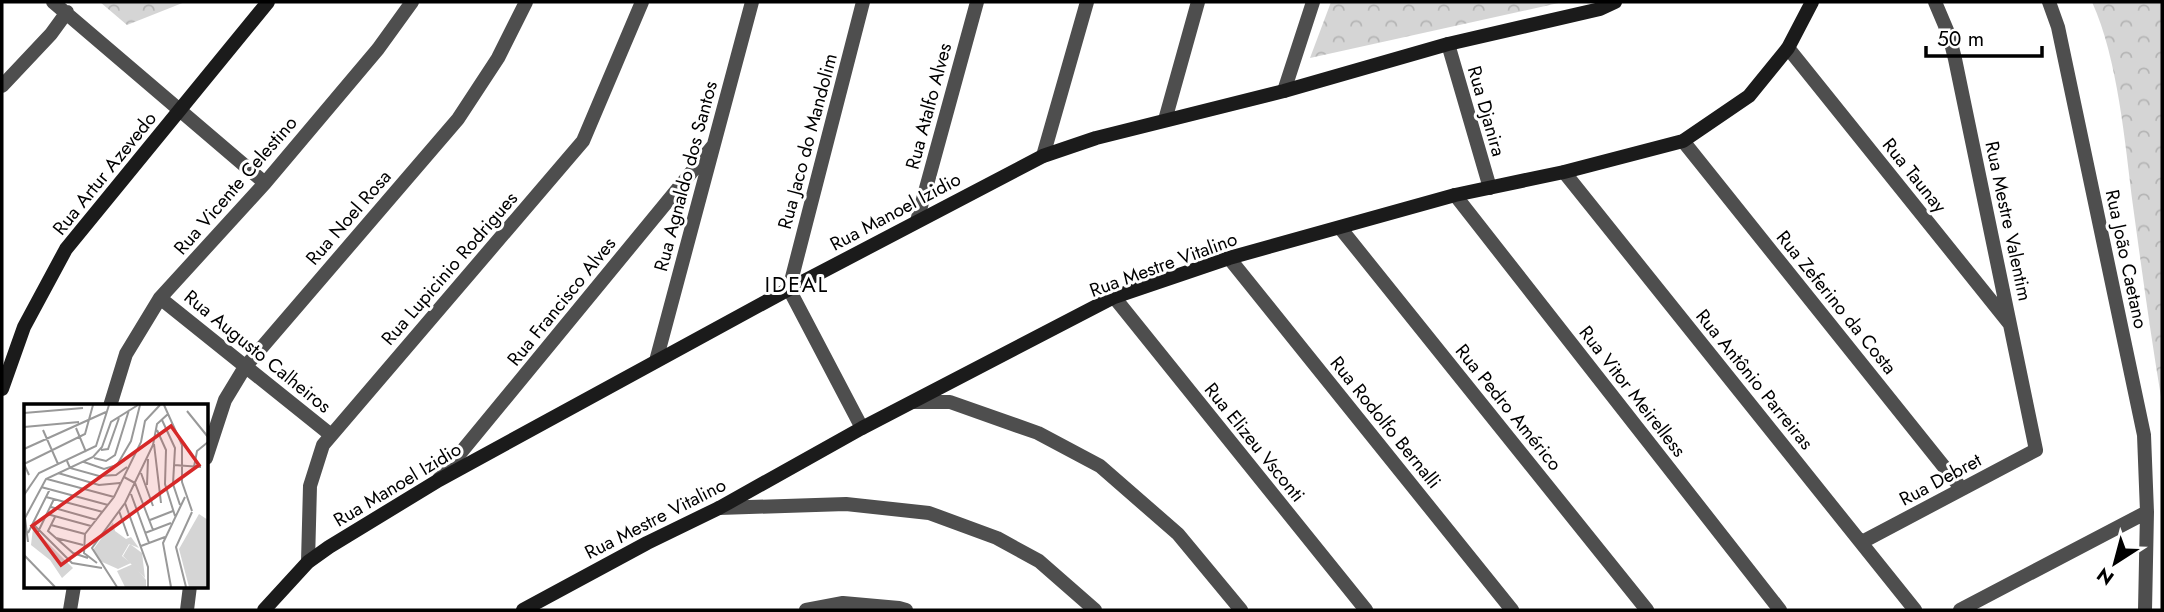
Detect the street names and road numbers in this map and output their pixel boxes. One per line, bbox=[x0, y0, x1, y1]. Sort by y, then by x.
street label: Rua Atalfo Alves bbox=[899, 40, 958, 172]
street label: Rua Jaco do Mandolim bbox=[771, 50, 844, 232]
street label: Rua Djanira bbox=[1461, 63, 1512, 159]
street label: Rua Agnaldo dos Santos bbox=[647, 78, 724, 274]
street label: Rua Artur Azevedo bbox=[46, 106, 163, 241]
street label: Rua Vicente Celestino bbox=[167, 110, 303, 261]
street label: Rua Taunay bbox=[1876, 132, 1953, 219]
street label: Rua Mestre Valentim bbox=[1978, 139, 2039, 304]
street label: Rua Noel Rosa bbox=[299, 164, 397, 271]
street label: Rua Manoel Izidio bbox=[825, 166, 965, 257]
street label: Rua Lupicinio Rodrigues bbox=[375, 185, 524, 351]
street label: Rua João Caetano bbox=[2099, 187, 2154, 331]
street label: Rua Mestre Vitalino bbox=[1086, 225, 1241, 304]
street label: Rua Zeferino da Costa bbox=[1770, 225, 1903, 380]
street label: Rua Francisco Alves bbox=[501, 231, 622, 372]
street label: Rua Augusto Calheiros bbox=[178, 284, 337, 419]
street label: Rua Antônio Parreiras bbox=[1689, 303, 1820, 456]
street label: Rua Vitor Meirelless bbox=[1573, 320, 1693, 463]
street label: Rua Pedro Américo bbox=[1449, 338, 1568, 477]
street label: Rua Rodolfo Bernalli bbox=[1324, 350, 1447, 494]
street label: Rua Elizeu Vsconti bbox=[1198, 377, 1311, 508]
street label: Rua Manoel Izidio bbox=[328, 436, 466, 533]
street label: Rua Debret bbox=[1894, 446, 1986, 512]
street label: Rua Mestre Vitalino bbox=[580, 471, 731, 566]

